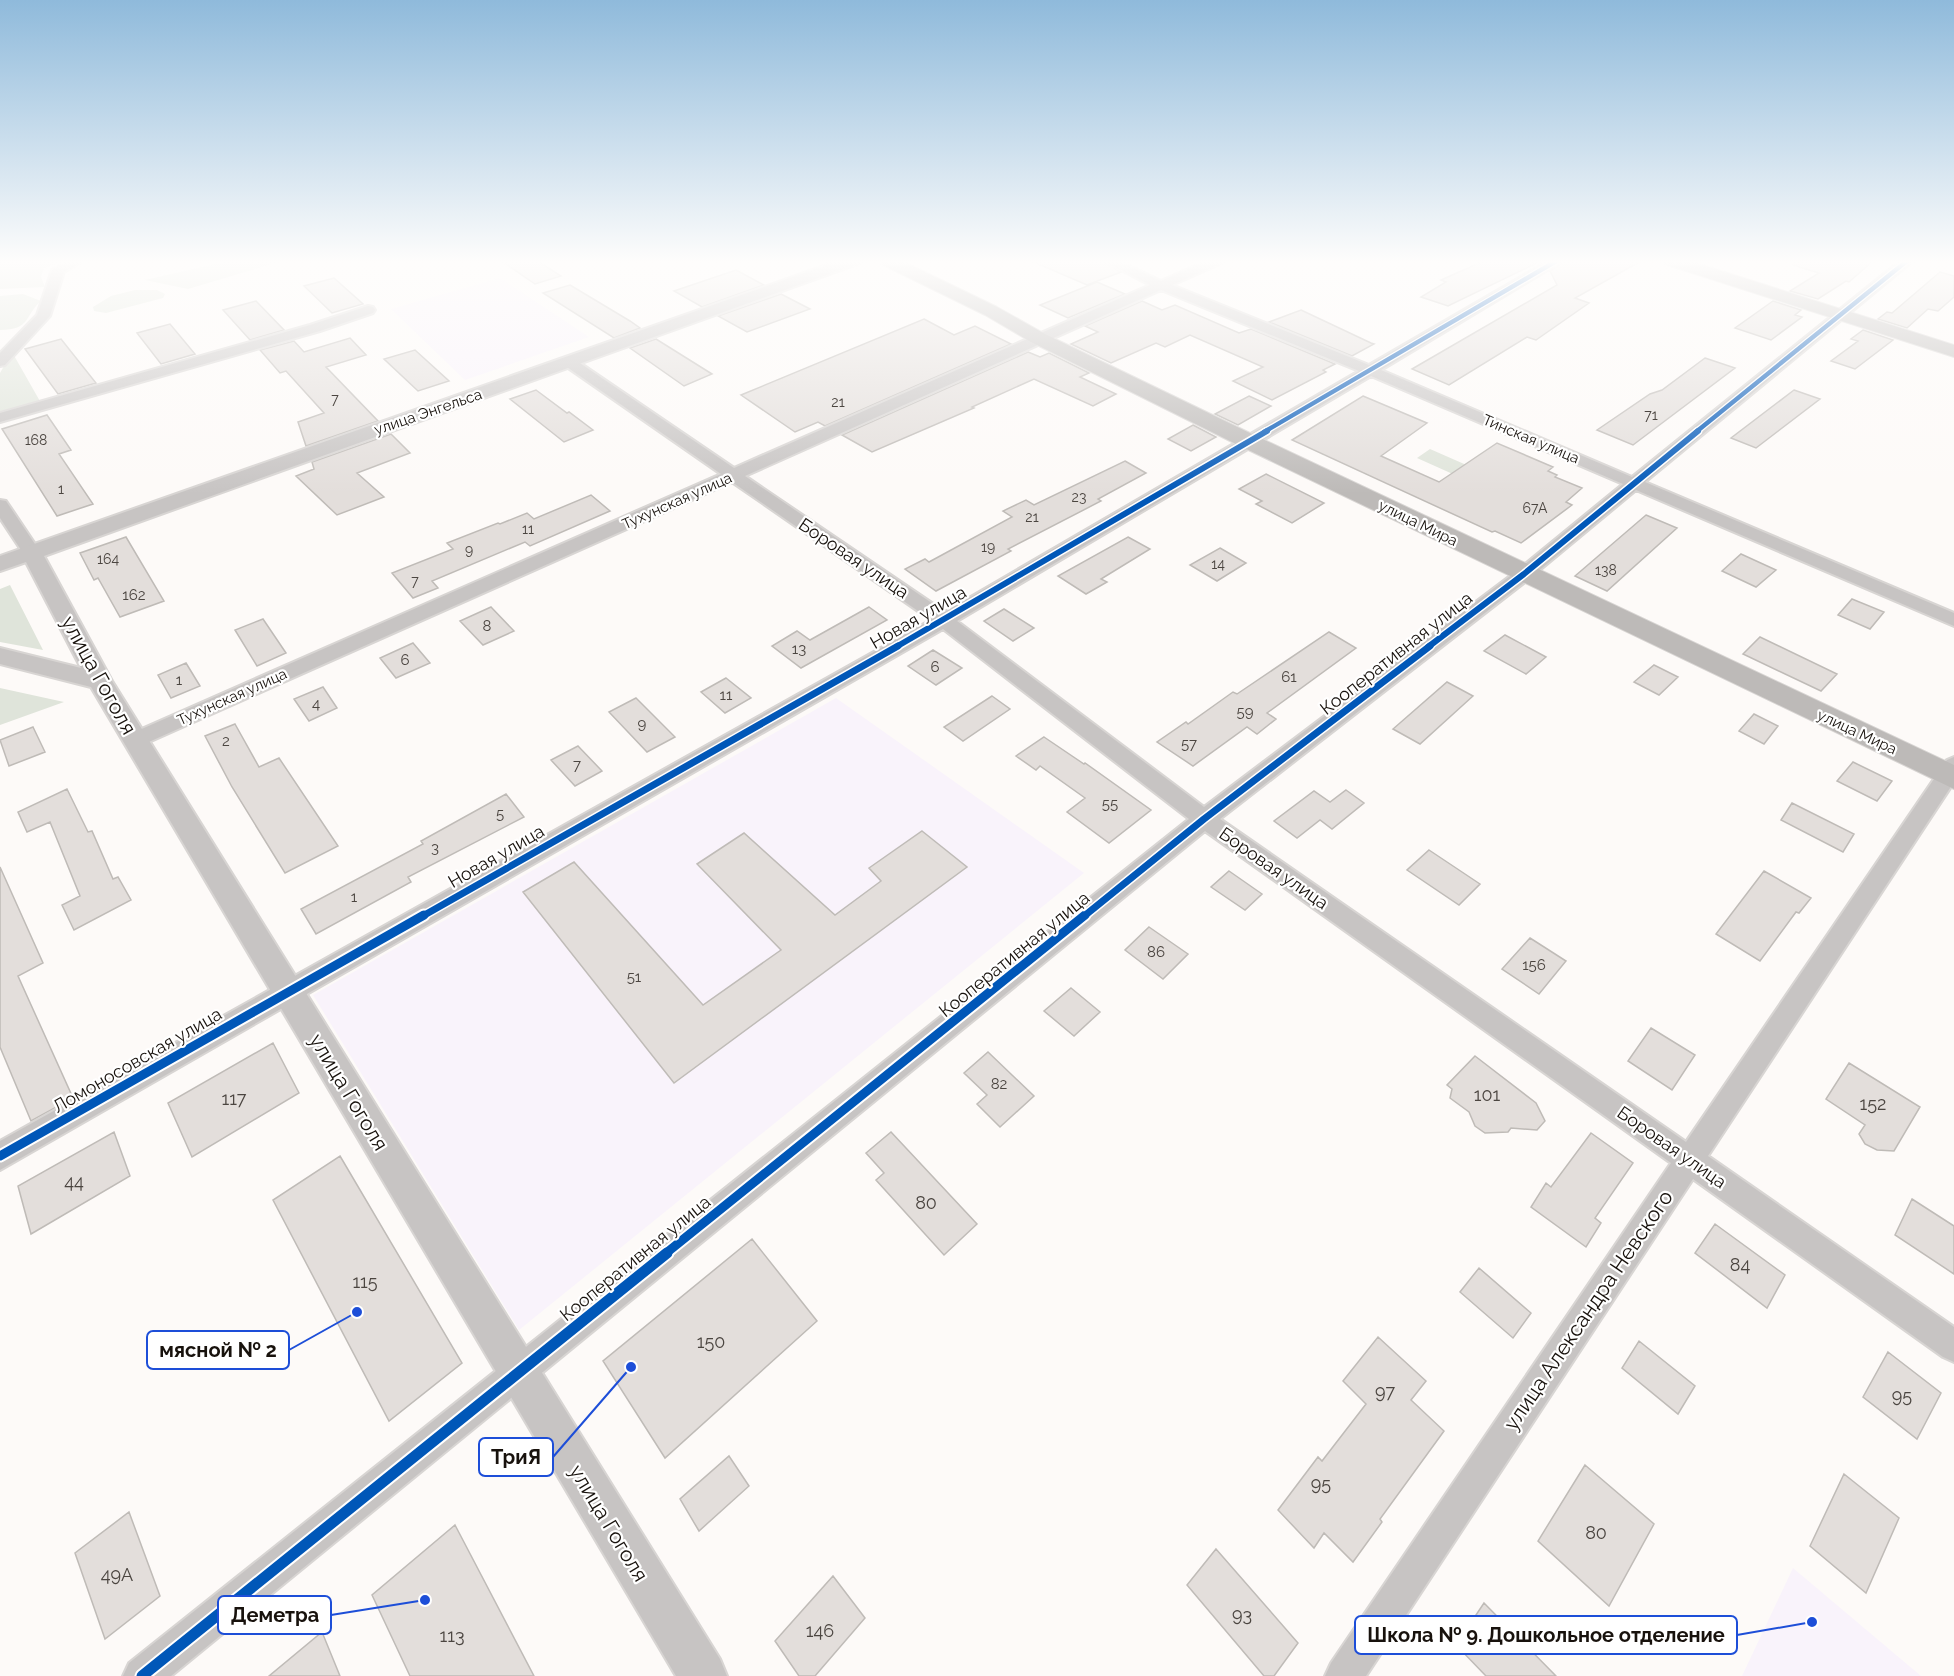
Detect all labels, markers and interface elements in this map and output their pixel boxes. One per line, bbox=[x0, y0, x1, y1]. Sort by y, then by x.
street label: улица Энгельса bbox=[372, 385, 484, 439]
house number: 7 bbox=[331, 391, 339, 407]
house number: 21 bbox=[831, 394, 845, 410]
house number: 71 bbox=[1644, 407, 1658, 423]
street label: Тинская улица bbox=[1480, 411, 1582, 467]
house number: 168 bbox=[25, 432, 47, 448]
street label: Тухунская улица bbox=[619, 469, 735, 533]
house number: 1 bbox=[58, 481, 64, 497]
house number: 23 bbox=[1072, 489, 1086, 505]
street label: улица Мира bbox=[1376, 496, 1460, 550]
house number: 67А bbox=[1523, 500, 1548, 516]
house number: 21 bbox=[1025, 509, 1039, 525]
street label: Боровая улица bbox=[795, 513, 913, 603]
house number: 11 bbox=[522, 521, 534, 537]
house number: 19 bbox=[981, 539, 995, 555]
house number: 9 bbox=[465, 542, 473, 558]
house number: 164 bbox=[97, 551, 119, 567]
house number: 14 bbox=[1211, 556, 1225, 572]
house number: 138 bbox=[1595, 562, 1617, 578]
house number: 7 bbox=[411, 573, 419, 589]
street label: Новая улица bbox=[866, 581, 970, 653]
house number: 162 bbox=[122, 586, 146, 604]
street label: Кооперативная улица bbox=[1316, 587, 1476, 719]
street label: улица Гоголя bbox=[56, 611, 142, 739]
house number: 8 bbox=[483, 617, 492, 635]
house number: 13 bbox=[792, 640, 806, 658]
house number: 6 bbox=[400, 651, 410, 669]
house number: 6 bbox=[930, 658, 940, 676]
street label: Тухунская улица bbox=[174, 665, 290, 729]
house number: 61 bbox=[1281, 668, 1297, 686]
house number: 1 bbox=[176, 671, 183, 689]
house number: 11 bbox=[720, 686, 733, 704]
house number: 4 bbox=[312, 695, 320, 713]
house number: 59 bbox=[1237, 703, 1254, 721]
street label: улица Мира bbox=[1814, 706, 1900, 758]
house number: 9 bbox=[638, 715, 647, 733]
house number: 2 bbox=[222, 732, 230, 750]
house number: 57 bbox=[1181, 735, 1197, 753]
house number: 7 bbox=[573, 756, 581, 774]
house number: 55 bbox=[1102, 795, 1118, 813]
house number: 5 bbox=[496, 805, 504, 823]
street label: Новая улица bbox=[444, 820, 548, 892]
street label: Боровая улица bbox=[1216, 823, 1332, 913]
house number: 3 bbox=[431, 839, 439, 857]
street label: Кооперативная улица bbox=[935, 887, 1093, 1021]
house number: 1 bbox=[351, 888, 358, 906]
house number: 86 bbox=[1147, 943, 1165, 961]
house number: 156 bbox=[1522, 956, 1546, 974]
house number: 51 bbox=[627, 968, 642, 986]
street label: Ломоносовская улица bbox=[49, 1003, 225, 1117]
street label: улица Гоголя bbox=[304, 1029, 394, 1155]
house number: 82 bbox=[991, 1075, 1008, 1093]
house number: 101 bbox=[1474, 1084, 1501, 1105]
house number: 117 bbox=[222, 1088, 247, 1109]
house number: 152 bbox=[1860, 1093, 1886, 1114]
street label: Боровая улица bbox=[1614, 1102, 1730, 1192]
house number: 44 bbox=[64, 1171, 84, 1192]
street label: улица Александра Невского bbox=[1498, 1185, 1678, 1435]
street label: Кооперативная улица bbox=[556, 1191, 714, 1325]
house number: 80 bbox=[915, 1192, 937, 1213]
house number: 84 bbox=[1730, 1254, 1750, 1275]
house number: 115 bbox=[352, 1271, 378, 1292]
callout: мясной № 2 bbox=[147, 1331, 289, 1369]
house number: 150 bbox=[697, 1331, 725, 1352]
text: мясной № 2 bbox=[159, 1338, 277, 1362]
house number: 97 bbox=[1375, 1381, 1395, 1402]
house number: 95 bbox=[1892, 1385, 1912, 1406]
callout: ТриЯ bbox=[479, 1438, 553, 1476]
text: ТриЯ bbox=[491, 1445, 541, 1469]
street label: улица Гоголя bbox=[564, 1460, 654, 1586]
house number: 95 bbox=[1311, 1473, 1331, 1494]
house number: 80 bbox=[1585, 1522, 1607, 1543]
house number: 49А bbox=[101, 1564, 133, 1585]
callout: Деметра bbox=[218, 1596, 331, 1634]
text: Деметра bbox=[231, 1603, 319, 1627]
house number: 93 bbox=[1232, 1604, 1252, 1625]
callout: Школа № 9. Дошкольное отделение bbox=[1355, 1616, 1737, 1654]
house number: 146 bbox=[806, 1620, 834, 1641]
text: Школа № 9. Дошкольное отделение bbox=[1367, 1623, 1725, 1647]
house number: 113 bbox=[439, 1625, 465, 1646]

